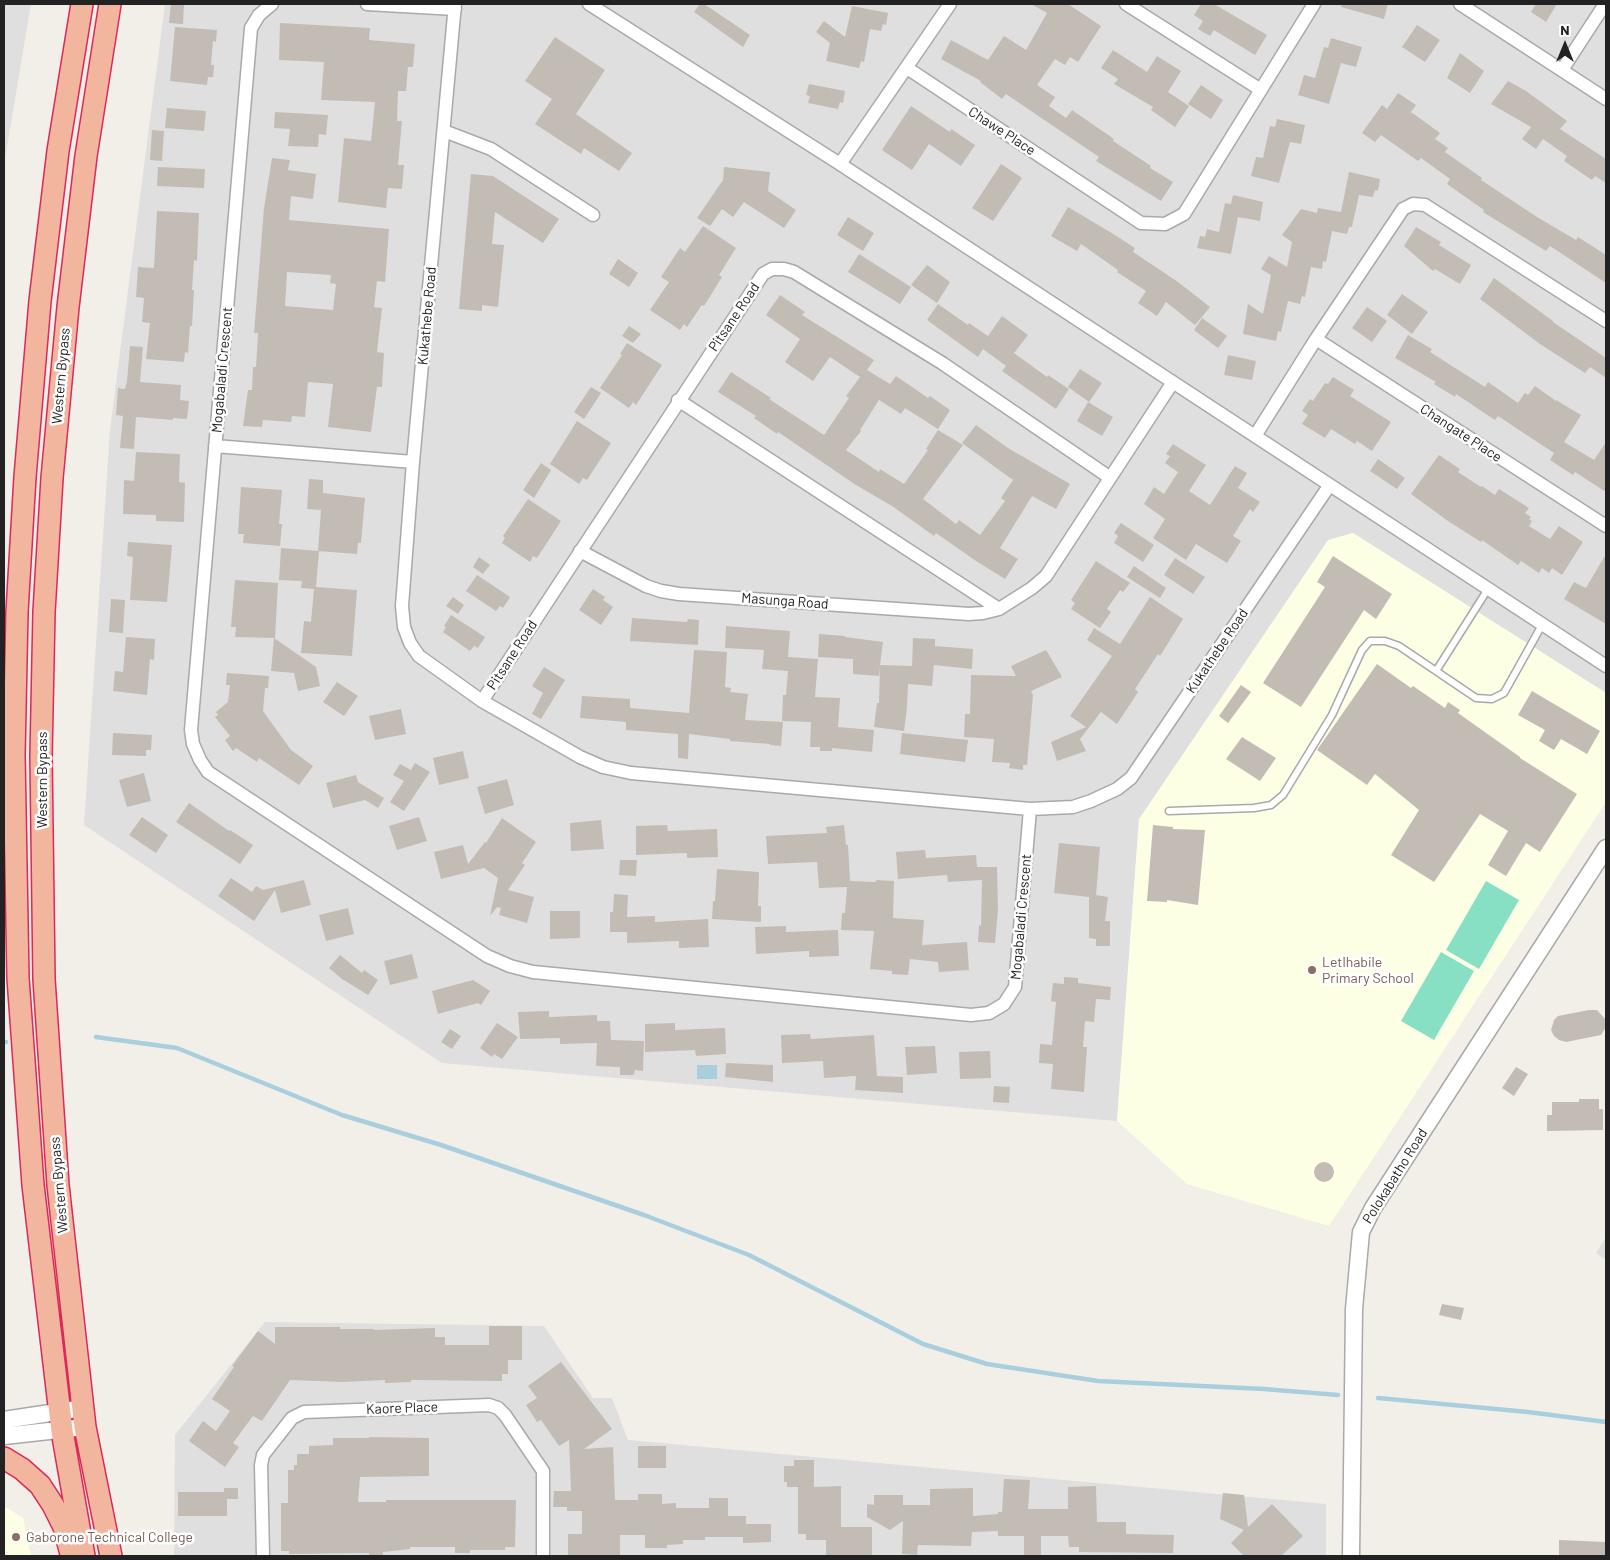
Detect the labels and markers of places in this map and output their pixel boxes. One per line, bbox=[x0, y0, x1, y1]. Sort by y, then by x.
place label: Letlhabile Primary School bbox=[1322, 954, 1414, 986]
marker: Letlhabile Primary School bbox=[1306, 964, 1318, 976]
place label: Gaborone Technical College bbox=[26, 1529, 193, 1545]
marker: Gaborone Technical College bbox=[10, 1531, 22, 1543]

